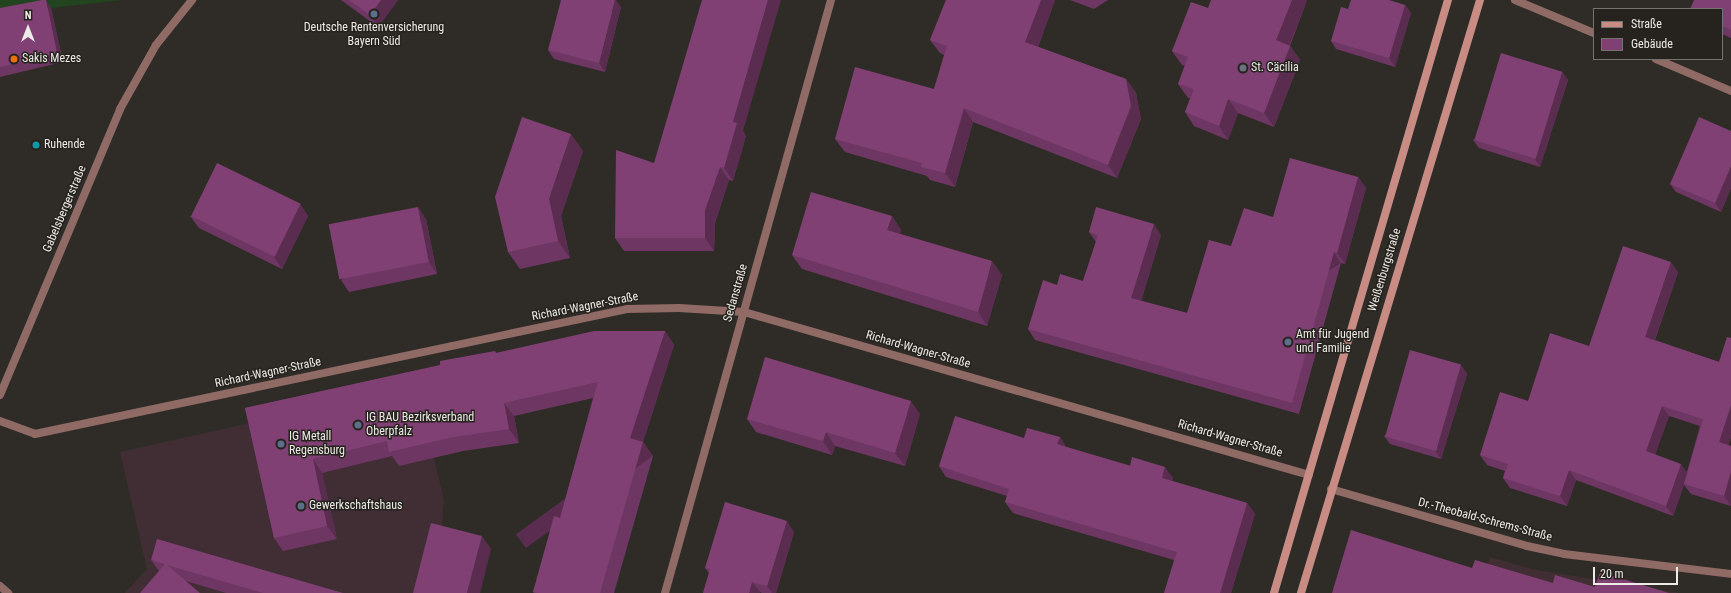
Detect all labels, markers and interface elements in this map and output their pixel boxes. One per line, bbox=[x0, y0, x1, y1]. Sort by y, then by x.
north arrow bbox=[8, 8, 48, 48]
legend bbox=[1593, 8, 1723, 60]
text: N bbox=[25, 9, 31, 22]
marker: Deutsche Rentenversicherung Bayern Süd bbox=[369, 9, 379, 19]
text: Straße bbox=[1631, 17, 1662, 31]
place label: Deutsche Rentenversicherung Bayern Süd bbox=[304, 21, 444, 49]
text: Gebäude bbox=[1631, 37, 1673, 51]
place label: Sakis Mezes bbox=[22, 52, 81, 66]
marker: Sakis Mezes bbox=[9, 54, 19, 64]
place label: St. Cäcilia bbox=[1251, 61, 1299, 75]
marker: St. Cäcilia bbox=[1238, 63, 1248, 73]
place label: Ruhende bbox=[44, 138, 85, 152]
marker: Ruhende bbox=[31, 140, 41, 150]
street label: Gabelsbergerstraße bbox=[40, 163, 90, 255]
street label: Weißenburgstraße bbox=[1365, 227, 1405, 313]
street label: Sedanstraße bbox=[721, 262, 751, 324]
street label: Richard-Wagner-Straße bbox=[531, 290, 639, 324]
street label: Richard-Wagner-Straße bbox=[864, 328, 972, 372]
place label: Amt für Jugend und Familie bbox=[1296, 328, 1369, 356]
marker: Amt für Jugend und Familie bbox=[1283, 337, 1293, 347]
street label: Richard-Wagner-Straße bbox=[214, 355, 322, 391]
place label: IG BAU Bezirksverband Oberpfalz bbox=[366, 411, 474, 439]
street label: Richard-Wagner-Straße bbox=[1176, 417, 1284, 461]
marker: IG BAU Bezirksverband Oberpfalz bbox=[353, 420, 363, 430]
place label: IG Metall Regensburg bbox=[289, 430, 345, 458]
marker: IG Metall Regensburg bbox=[276, 439, 286, 449]
street label: Dr.-Theobald-Schrems-Straße bbox=[1416, 495, 1554, 545]
place label: Gewerkschaftshaus bbox=[309, 499, 402, 513]
marker: Gewerkschaftshaus bbox=[296, 501, 306, 511]
scale bar bbox=[1595, 559, 1680, 585]
text: 20 m bbox=[1600, 567, 1624, 581]

